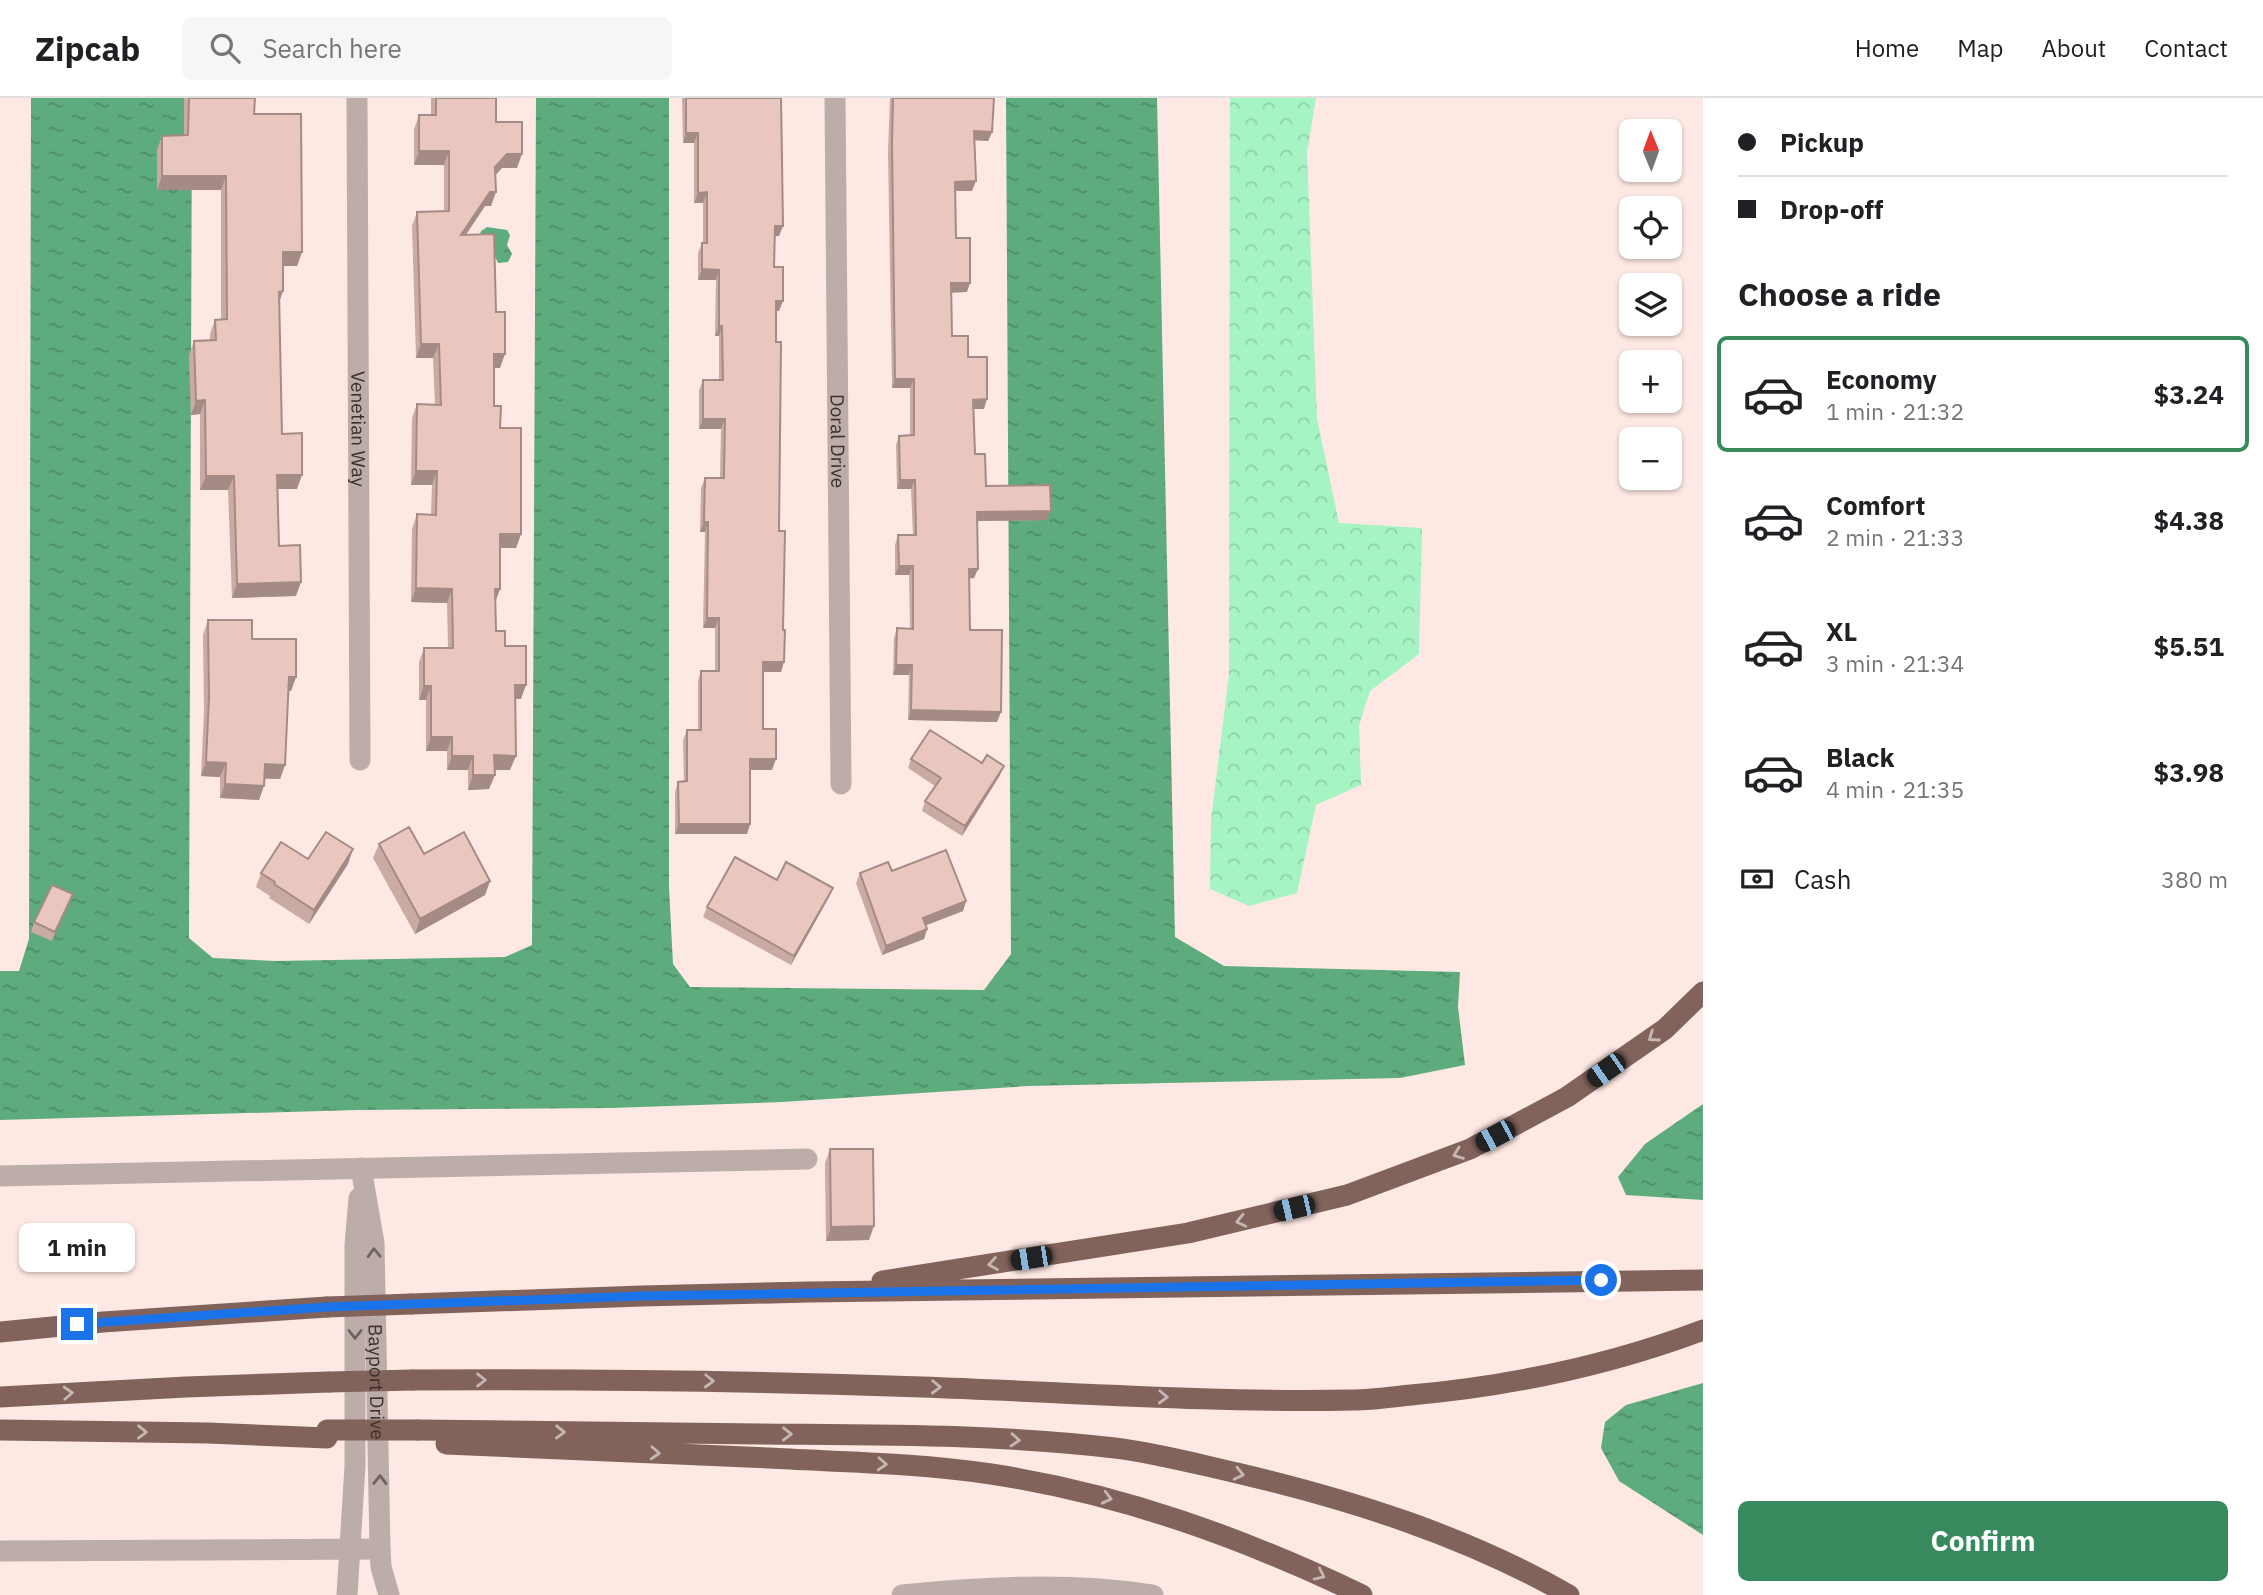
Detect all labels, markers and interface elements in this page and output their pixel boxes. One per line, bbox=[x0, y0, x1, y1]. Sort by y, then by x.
search box bbox=[182, 17, 672, 80]
text: Zipcab bbox=[35, 27, 140, 70]
icon: search bbox=[206, 29, 244, 67]
text: Search here bbox=[262, 31, 402, 65]
text: Home bbox=[1855, 32, 1919, 64]
text: Map bbox=[1957, 32, 2003, 64]
text: About bbox=[2041, 32, 2106, 64]
text: Contact bbox=[2144, 32, 2228, 64]
north arrow bbox=[1619, 119, 1682, 182]
map controls bbox=[1619, 119, 1682, 490]
text: Pickup bbox=[1780, 125, 1864, 159]
text: Drop-off bbox=[1780, 192, 1883, 226]
button: locate bbox=[1619, 196, 1682, 259]
button: layers bbox=[1619, 273, 1682, 336]
text: Choose a ride bbox=[1738, 273, 1941, 315]
button: + bbox=[1619, 350, 1682, 413]
text: Economy bbox=[1826, 362, 1937, 396]
icon: car bbox=[1742, 363, 1805, 426]
street label: Venetian Way bbox=[346, 371, 371, 487]
text: $3.24 bbox=[2154, 377, 2224, 411]
street label: Doral Drive bbox=[826, 394, 850, 488]
text: 1 min · 21:32 bbox=[1826, 396, 1964, 426]
button: − bbox=[1619, 427, 1682, 490]
text: Comfort bbox=[1826, 488, 1925, 522]
icon: car bbox=[1742, 489, 1805, 552]
text: $4.38 bbox=[2154, 503, 2224, 537]
text: 2 min · 21:33 bbox=[1826, 522, 1964, 552]
text: XL bbox=[1826, 614, 1857, 648]
icon: car bbox=[1742, 615, 1805, 678]
text: $5.51 bbox=[2154, 629, 2224, 663]
text: 3 min · 21:34 bbox=[1826, 648, 1964, 678]
text: Black bbox=[1826, 740, 1894, 774]
icon: car bbox=[1742, 741, 1805, 804]
text: $3.98 bbox=[2154, 755, 2224, 789]
text: 4 min · 21:35 bbox=[1826, 774, 1964, 804]
icon: cash bbox=[1738, 860, 1776, 898]
text: Cash bbox=[1794, 862, 1851, 896]
text: 380 m bbox=[2161, 864, 2228, 894]
one-way arrow bbox=[1648, 1029, 1661, 1042]
car bbox=[1583, 1049, 1630, 1091]
car bbox=[1472, 1117, 1519, 1155]
one-way arrow bbox=[1452, 1145, 1464, 1159]
car bbox=[1272, 1193, 1317, 1223]
one-way arrow bbox=[1235, 1212, 1247, 1227]
callout: 1 min bbox=[19, 1222, 135, 1272]
text: 1 min bbox=[47, 1232, 107, 1262]
car bbox=[1009, 1244, 1054, 1272]
one-way arrow bbox=[367, 1247, 382, 1258]
one-way arrow bbox=[987, 1256, 999, 1271]
route start bbox=[1585, 1264, 1617, 1296]
route end bbox=[61, 1308, 93, 1340]
street label: Bayport Drive bbox=[364, 1324, 390, 1440]
one-way arrow bbox=[347, 1330, 363, 1340]
one-way arrow bbox=[476, 1372, 487, 1388]
one-way arrow bbox=[704, 1373, 714, 1389]
one-way arrow bbox=[931, 1380, 942, 1395]
one-way arrow bbox=[63, 1386, 74, 1401]
one-way arrow bbox=[1158, 1389, 1169, 1404]
one-way arrow bbox=[137, 1424, 147, 1440]
one-way arrow bbox=[555, 1424, 566, 1440]
one-way arrow bbox=[783, 1426, 793, 1442]
one-way arrow bbox=[1010, 1432, 1021, 1447]
one-way arrow bbox=[650, 1446, 661, 1461]
one-way arrow bbox=[877, 1456, 888, 1471]
one-way arrow bbox=[1233, 1466, 1245, 1480]
one-way arrow bbox=[372, 1475, 388, 1485]
one-way arrow bbox=[1101, 1490, 1113, 1504]
button: Confirm bbox=[1738, 1501, 2228, 1581]
one-way arrow bbox=[1313, 1567, 1326, 1581]

